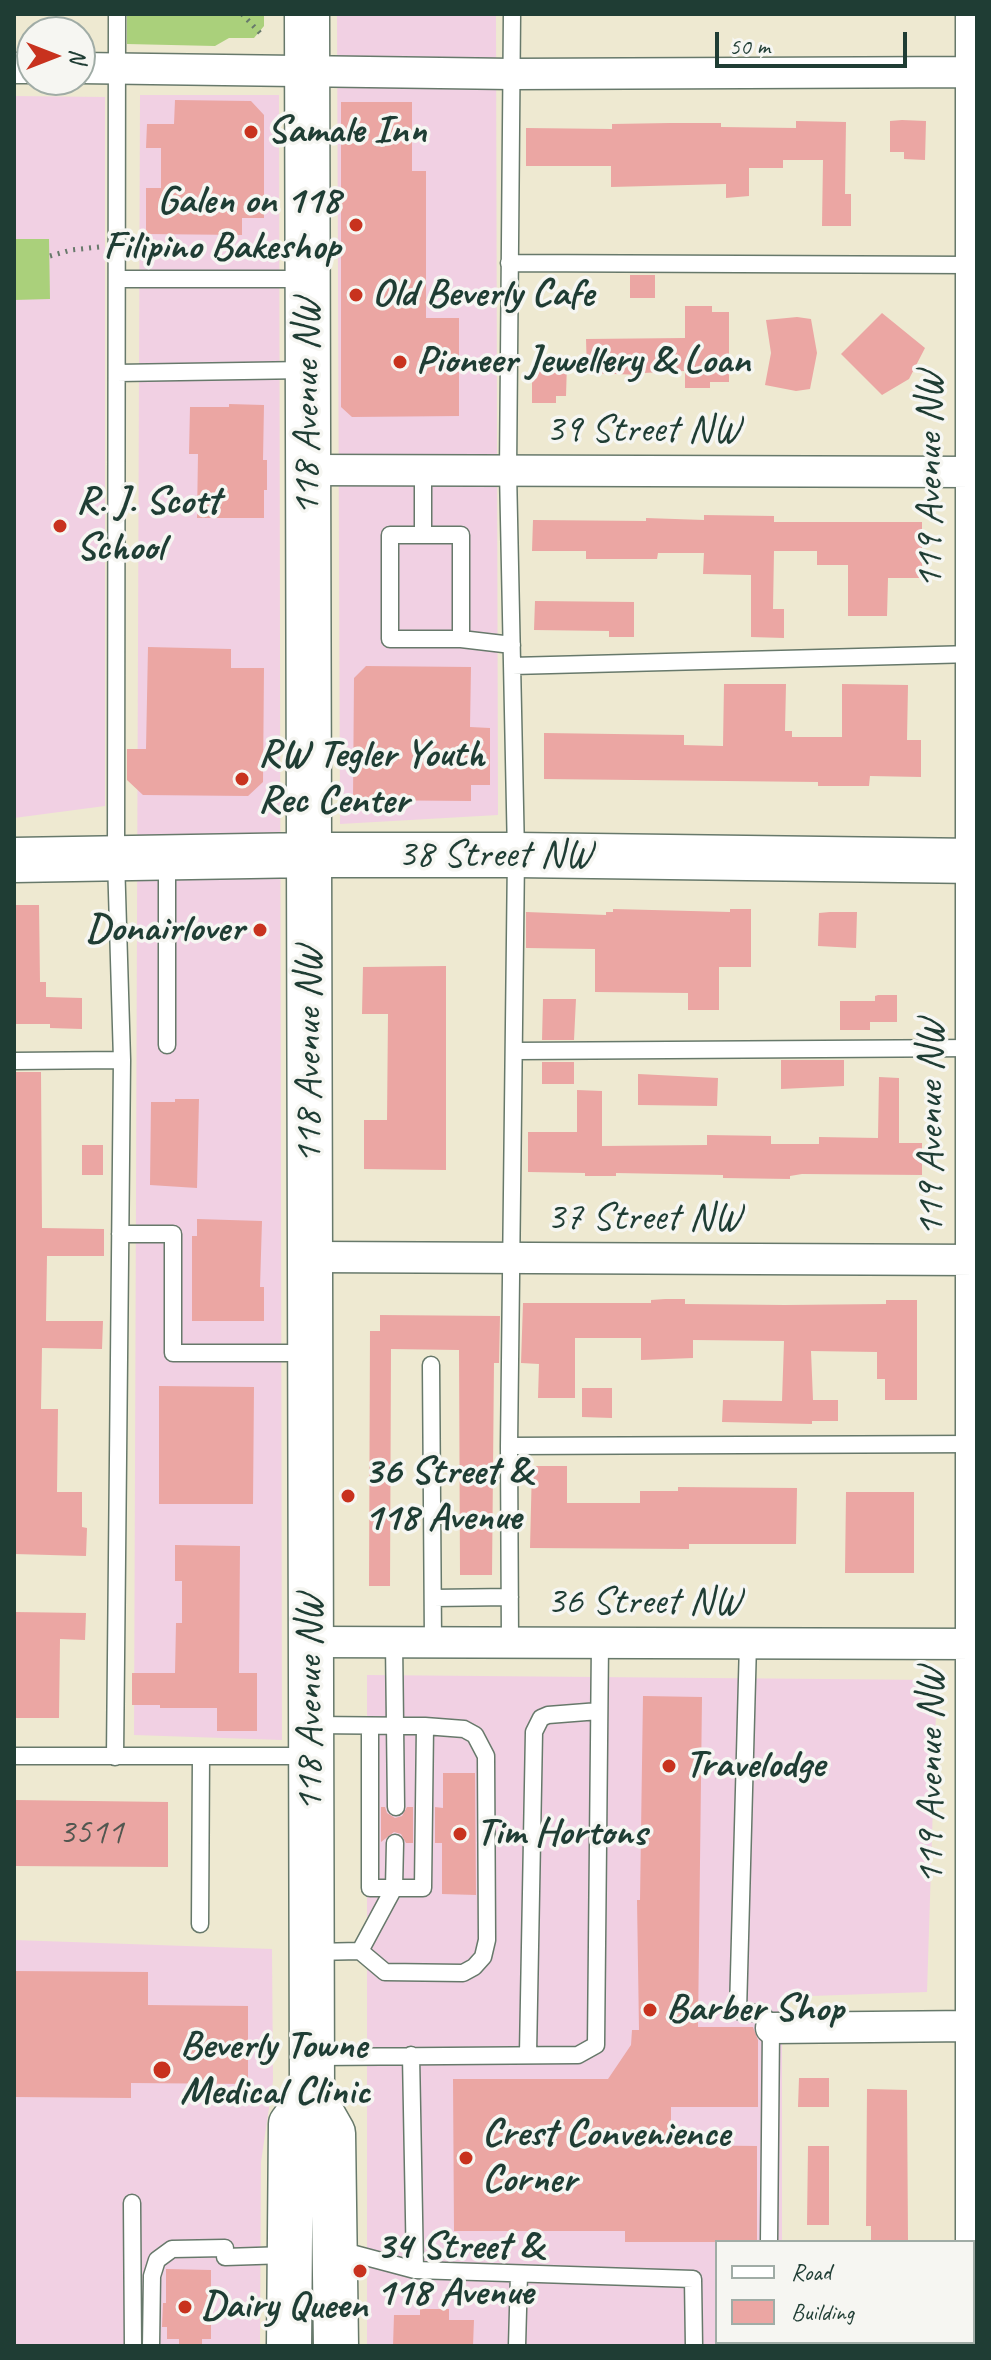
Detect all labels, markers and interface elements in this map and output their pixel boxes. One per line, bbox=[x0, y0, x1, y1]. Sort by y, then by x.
north arrow bbox=[16, 16, 96, 96]
scale bar bbox=[719, 16, 911, 66]
text: 50 m bbox=[729, 31, 770, 61]
text: N bbox=[64, 49, 92, 63]
place label: Samale Inn bbox=[267, 108, 426, 156]
marker: Samale Inn bbox=[242, 123, 260, 141]
place label: Galen on 118 Filipino Bakeshop bbox=[103, 178, 340, 272]
marker: Galen on 118 Filipino Bakeshop bbox=[347, 216, 365, 234]
place label: Old Beverly Cafe bbox=[372, 271, 594, 319]
marker: Old Beverly Cafe bbox=[347, 286, 365, 304]
street label: 118 Avenue NW bbox=[284, 298, 332, 516]
place label: Pioneer Jewellery & Loan bbox=[416, 338, 750, 386]
marker: Pioneer Jewellery & Loan bbox=[391, 353, 409, 371]
street label: 119 Avenue NW bbox=[907, 371, 955, 589]
street label: 39 Street NW bbox=[545, 407, 741, 455]
place label: R. J. Scott School bbox=[76, 479, 220, 573]
marker: R. J. Scott School bbox=[51, 517, 69, 535]
place label: RW Tegler Youth Rec Center bbox=[258, 732, 484, 826]
marker: RW Tegler Youth Rec Center bbox=[233, 770, 251, 788]
street label: 38 Street NW bbox=[397, 832, 593, 880]
place label: Donairlover bbox=[86, 906, 244, 954]
marker: Donairlover bbox=[251, 921, 269, 939]
street label: 118 Avenue NW bbox=[286, 946, 334, 1164]
street label: 119 Avenue NW bbox=[908, 1019, 956, 1237]
street label: 37 Street NW bbox=[546, 1195, 742, 1243]
place label: 36 Street & 118 Avenue bbox=[364, 1449, 531, 1543]
marker: 36 Street & 118 Avenue bbox=[339, 1487, 357, 1505]
street label: 36 Street NW bbox=[546, 1579, 742, 1627]
street label: 118 Avenue NW bbox=[287, 1594, 335, 1812]
street label: 119 Avenue NW bbox=[908, 1667, 956, 1885]
place label: Travelodge bbox=[685, 1742, 824, 1790]
marker: Travelodge bbox=[660, 1757, 678, 1775]
place label: Tim Hortons bbox=[476, 1810, 647, 1858]
house number: 3511 bbox=[59, 1812, 123, 1856]
marker: Tim Hortons bbox=[451, 1825, 469, 1843]
place label: Barber Shop bbox=[666, 1986, 843, 2034]
marker: Barber Shop bbox=[641, 2001, 659, 2019]
place label: Beverly Towne Medical Clinic bbox=[180, 2023, 370, 2117]
marker: Beverly Towne Medical Clinic bbox=[151, 2059, 173, 2081]
place label: Crest Convenience Corner bbox=[482, 2111, 730, 2205]
marker: Crest Convenience Corner bbox=[457, 2149, 475, 2167]
place label: 34 Street & 118 Avenue bbox=[376, 2224, 542, 2318]
legend bbox=[715, 2240, 975, 2344]
text: Road bbox=[791, 2257, 831, 2287]
marker: 34 Street & 118 Avenue bbox=[351, 2262, 369, 2280]
place label: Dairy Queen bbox=[201, 2283, 367, 2331]
text: Building bbox=[791, 2297, 854, 2327]
marker: Dairy Queen bbox=[176, 2298, 194, 2316]

